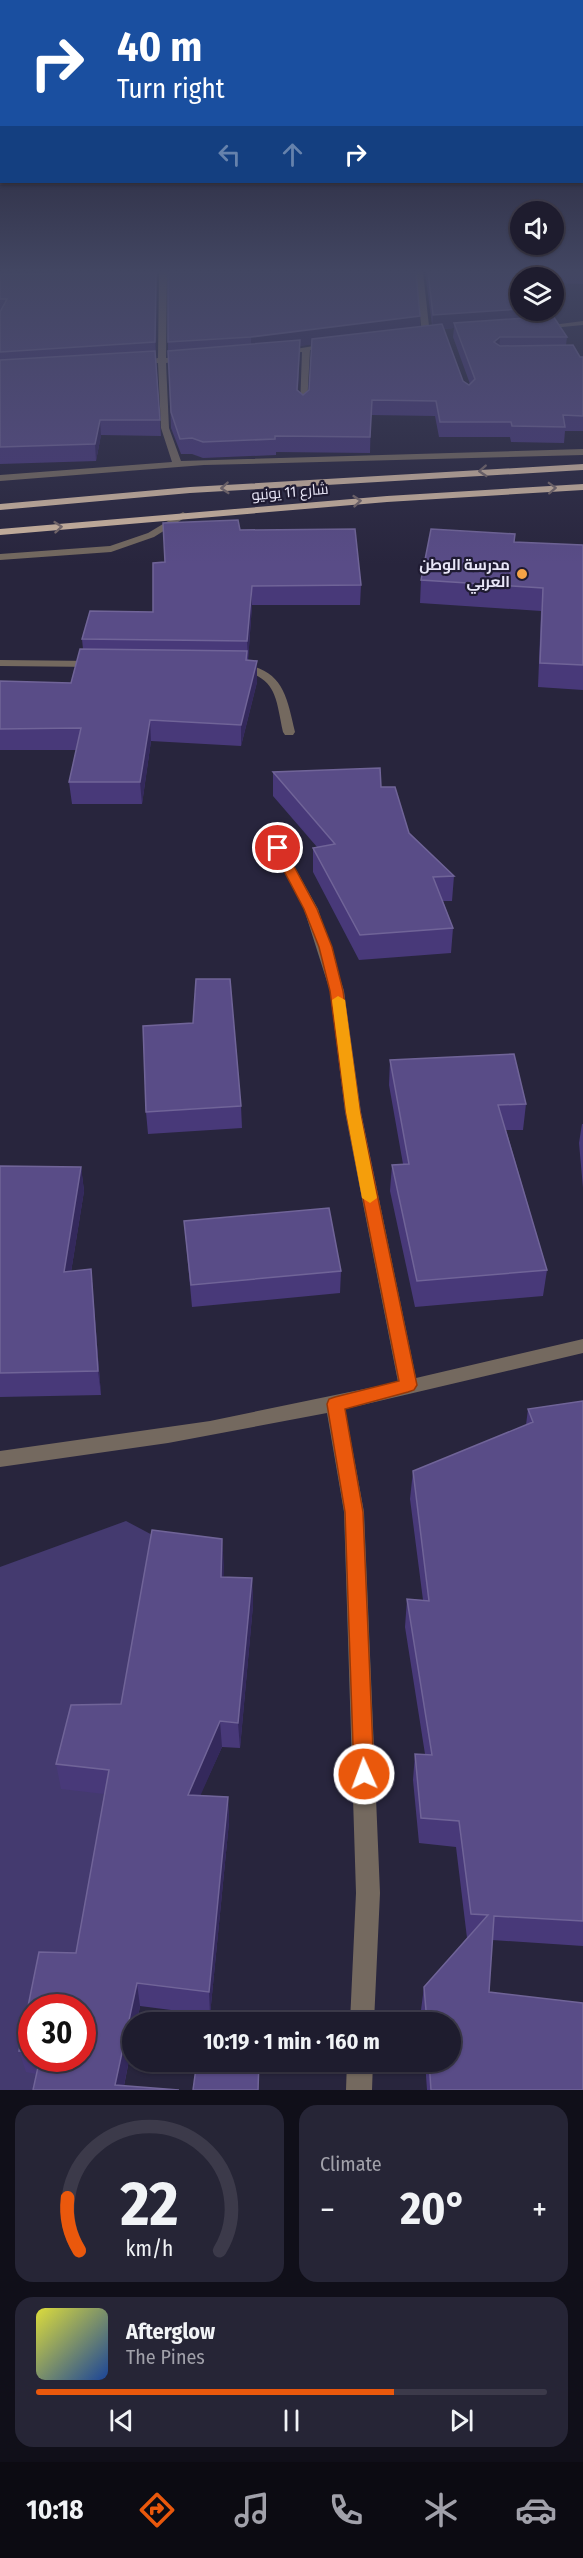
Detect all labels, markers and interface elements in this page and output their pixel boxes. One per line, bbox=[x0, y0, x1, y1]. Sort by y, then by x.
text: 40 m bbox=[117, 22, 202, 72]
icon: right bbox=[18, 24, 96, 102]
text: Turn right bbox=[117, 73, 225, 105]
icon: left bbox=[213, 138, 246, 171]
icon: ahead bbox=[276, 138, 309, 171]
icon: right bbox=[339, 138, 372, 171]
map controls bbox=[510, 201, 564, 321]
button: sound bbox=[510, 201, 564, 255]
button: layers bbox=[510, 267, 564, 321]
one-way arrow bbox=[478, 465, 487, 478]
street label: شارع 11 يونيو bbox=[251, 480, 330, 506]
one-way arrow bbox=[221, 481, 230, 494]
one-way arrow bbox=[547, 482, 556, 495]
one-way arrow bbox=[353, 495, 362, 508]
one-way arrow bbox=[54, 520, 63, 533]
place label: مدرسة الوطن العربي bbox=[419, 556, 510, 594]
marker: مدرسة الوطن العربي bbox=[515, 567, 529, 581]
pin bbox=[252, 822, 303, 873]
icon: arrive bbox=[261, 831, 294, 864]
position arrow bbox=[332, 1742, 396, 1806]
speed limit sign: 30 bbox=[18, 1994, 96, 2072]
text: 10:19 · 1 min · 160 m bbox=[203, 2028, 380, 2055]
text: Climate bbox=[320, 2152, 382, 2176]
text: 22 bbox=[120, 2167, 178, 2242]
text: 20° bbox=[400, 2182, 467, 2236]
text: − bbox=[320, 2190, 335, 2230]
text: + bbox=[532, 2190, 547, 2230]
text: km/h bbox=[126, 2236, 173, 2262]
text: Afterglow bbox=[126, 2318, 215, 2345]
text: The Pines bbox=[126, 2345, 205, 2369]
icon: previous bbox=[105, 2404, 138, 2437]
icon: pause bbox=[275, 2404, 308, 2437]
icon: next bbox=[445, 2404, 478, 2437]
icon: directions bbox=[136, 2489, 178, 2531]
icon: music bbox=[231, 2489, 273, 2531]
icon: phone bbox=[325, 2489, 367, 2531]
icon: climate bbox=[420, 2489, 462, 2531]
icon: car bbox=[515, 2489, 557, 2531]
text: 10:18 bbox=[26, 2494, 83, 2526]

